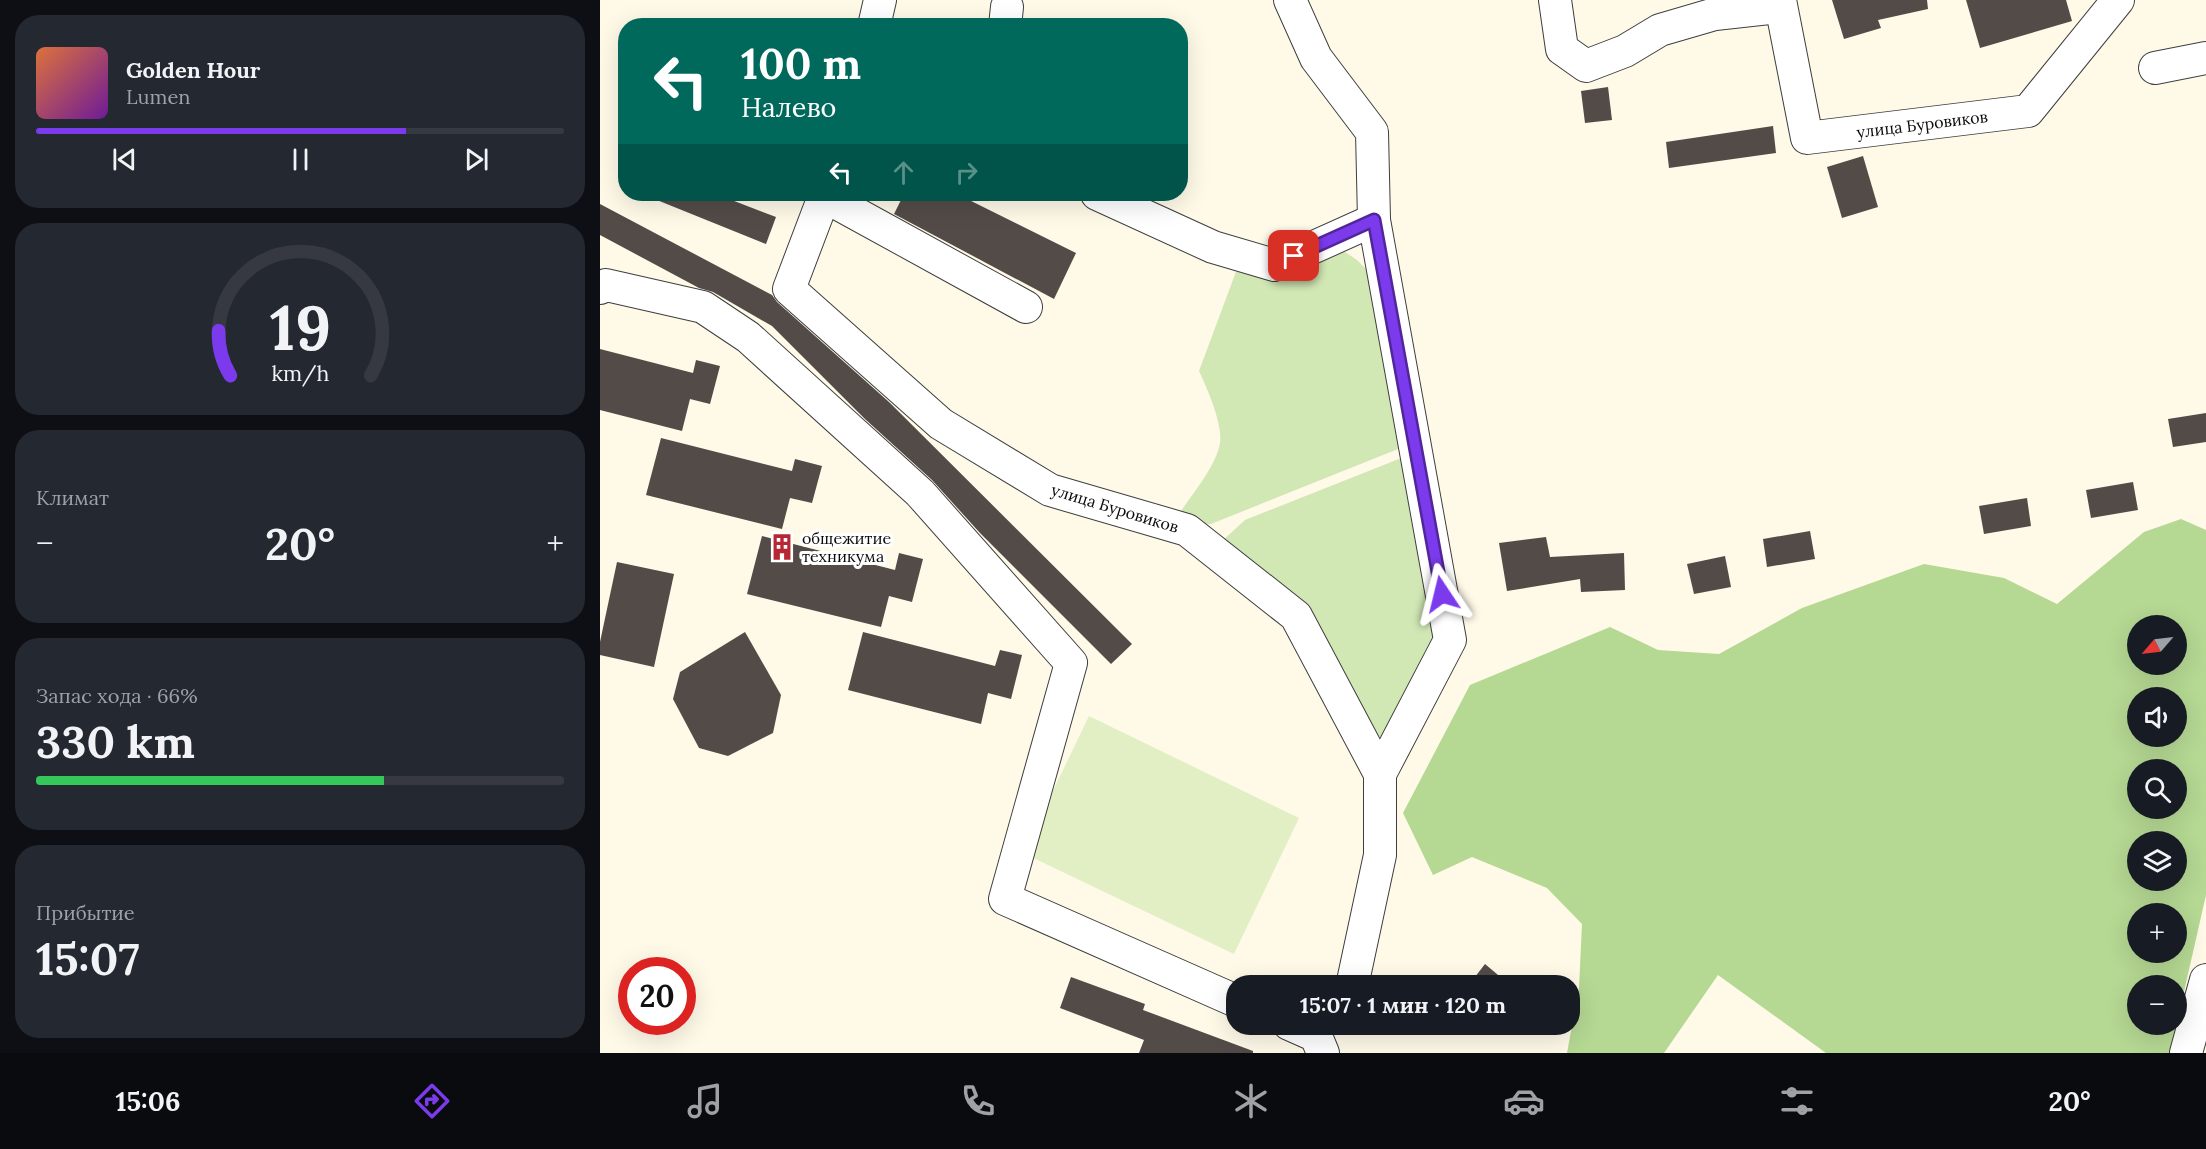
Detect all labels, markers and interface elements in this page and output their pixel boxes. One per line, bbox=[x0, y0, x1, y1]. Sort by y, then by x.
text: 100 m bbox=[741, 37, 861, 91]
icon: left bbox=[642, 42, 720, 120]
text: Golden Hour bbox=[126, 56, 260, 84]
text: Lumen bbox=[126, 84, 190, 109]
text: Налево bbox=[741, 90, 836, 124]
street label: улица Буровиков bbox=[1855, 106, 1989, 142]
icon: previous bbox=[108, 143, 141, 176]
icon: pause bbox=[284, 143, 317, 176]
icon: next bbox=[460, 143, 493, 176]
icon: left bbox=[824, 156, 857, 189]
icon: ahead bbox=[887, 156, 920, 189]
icon: right bbox=[950, 156, 983, 189]
pin bbox=[1268, 230, 1319, 281]
icon: arrive bbox=[1277, 239, 1310, 272]
text: 19 bbox=[269, 287, 331, 367]
text: km/h bbox=[271, 359, 329, 387]
street label: улица Буровиков bbox=[1049, 479, 1181, 537]
text: Климат bbox=[36, 485, 109, 510]
text: 20° bbox=[265, 515, 335, 572]
text: − bbox=[36, 522, 54, 564]
text: + bbox=[546, 522, 564, 564]
place label: общежитие техникума bbox=[802, 528, 892, 566]
building icon: общежитие техникума bbox=[767, 532, 797, 562]
position arrow bbox=[1410, 562, 1474, 626]
north arrow bbox=[2127, 615, 2187, 675]
map controls bbox=[2127, 615, 2187, 1035]
text: Запас хода · 66% bbox=[36, 683, 198, 708]
button: sound bbox=[2127, 687, 2187, 747]
text: 330 km bbox=[36, 713, 195, 770]
button: search bbox=[2127, 759, 2187, 819]
button: layers bbox=[2127, 831, 2187, 891]
text: Прибытие bbox=[36, 900, 135, 925]
button: + bbox=[2127, 903, 2187, 963]
text: 15:07 bbox=[36, 930, 140, 987]
speed limit sign: 20 bbox=[618, 957, 696, 1035]
button: − bbox=[2127, 975, 2187, 1035]
text: 15:07 · 1 мин · 120 m bbox=[1300, 991, 1506, 1019]
icon: directions bbox=[411, 1080, 453, 1122]
icon: music bbox=[684, 1080, 726, 1122]
icon: phone bbox=[957, 1080, 999, 1122]
icon: climate bbox=[1230, 1080, 1272, 1122]
icon: car bbox=[1503, 1080, 1545, 1122]
icon: filters bbox=[1776, 1080, 1818, 1122]
text: 15:06 bbox=[115, 1084, 180, 1118]
text: 20° bbox=[2049, 1084, 2090, 1118]

